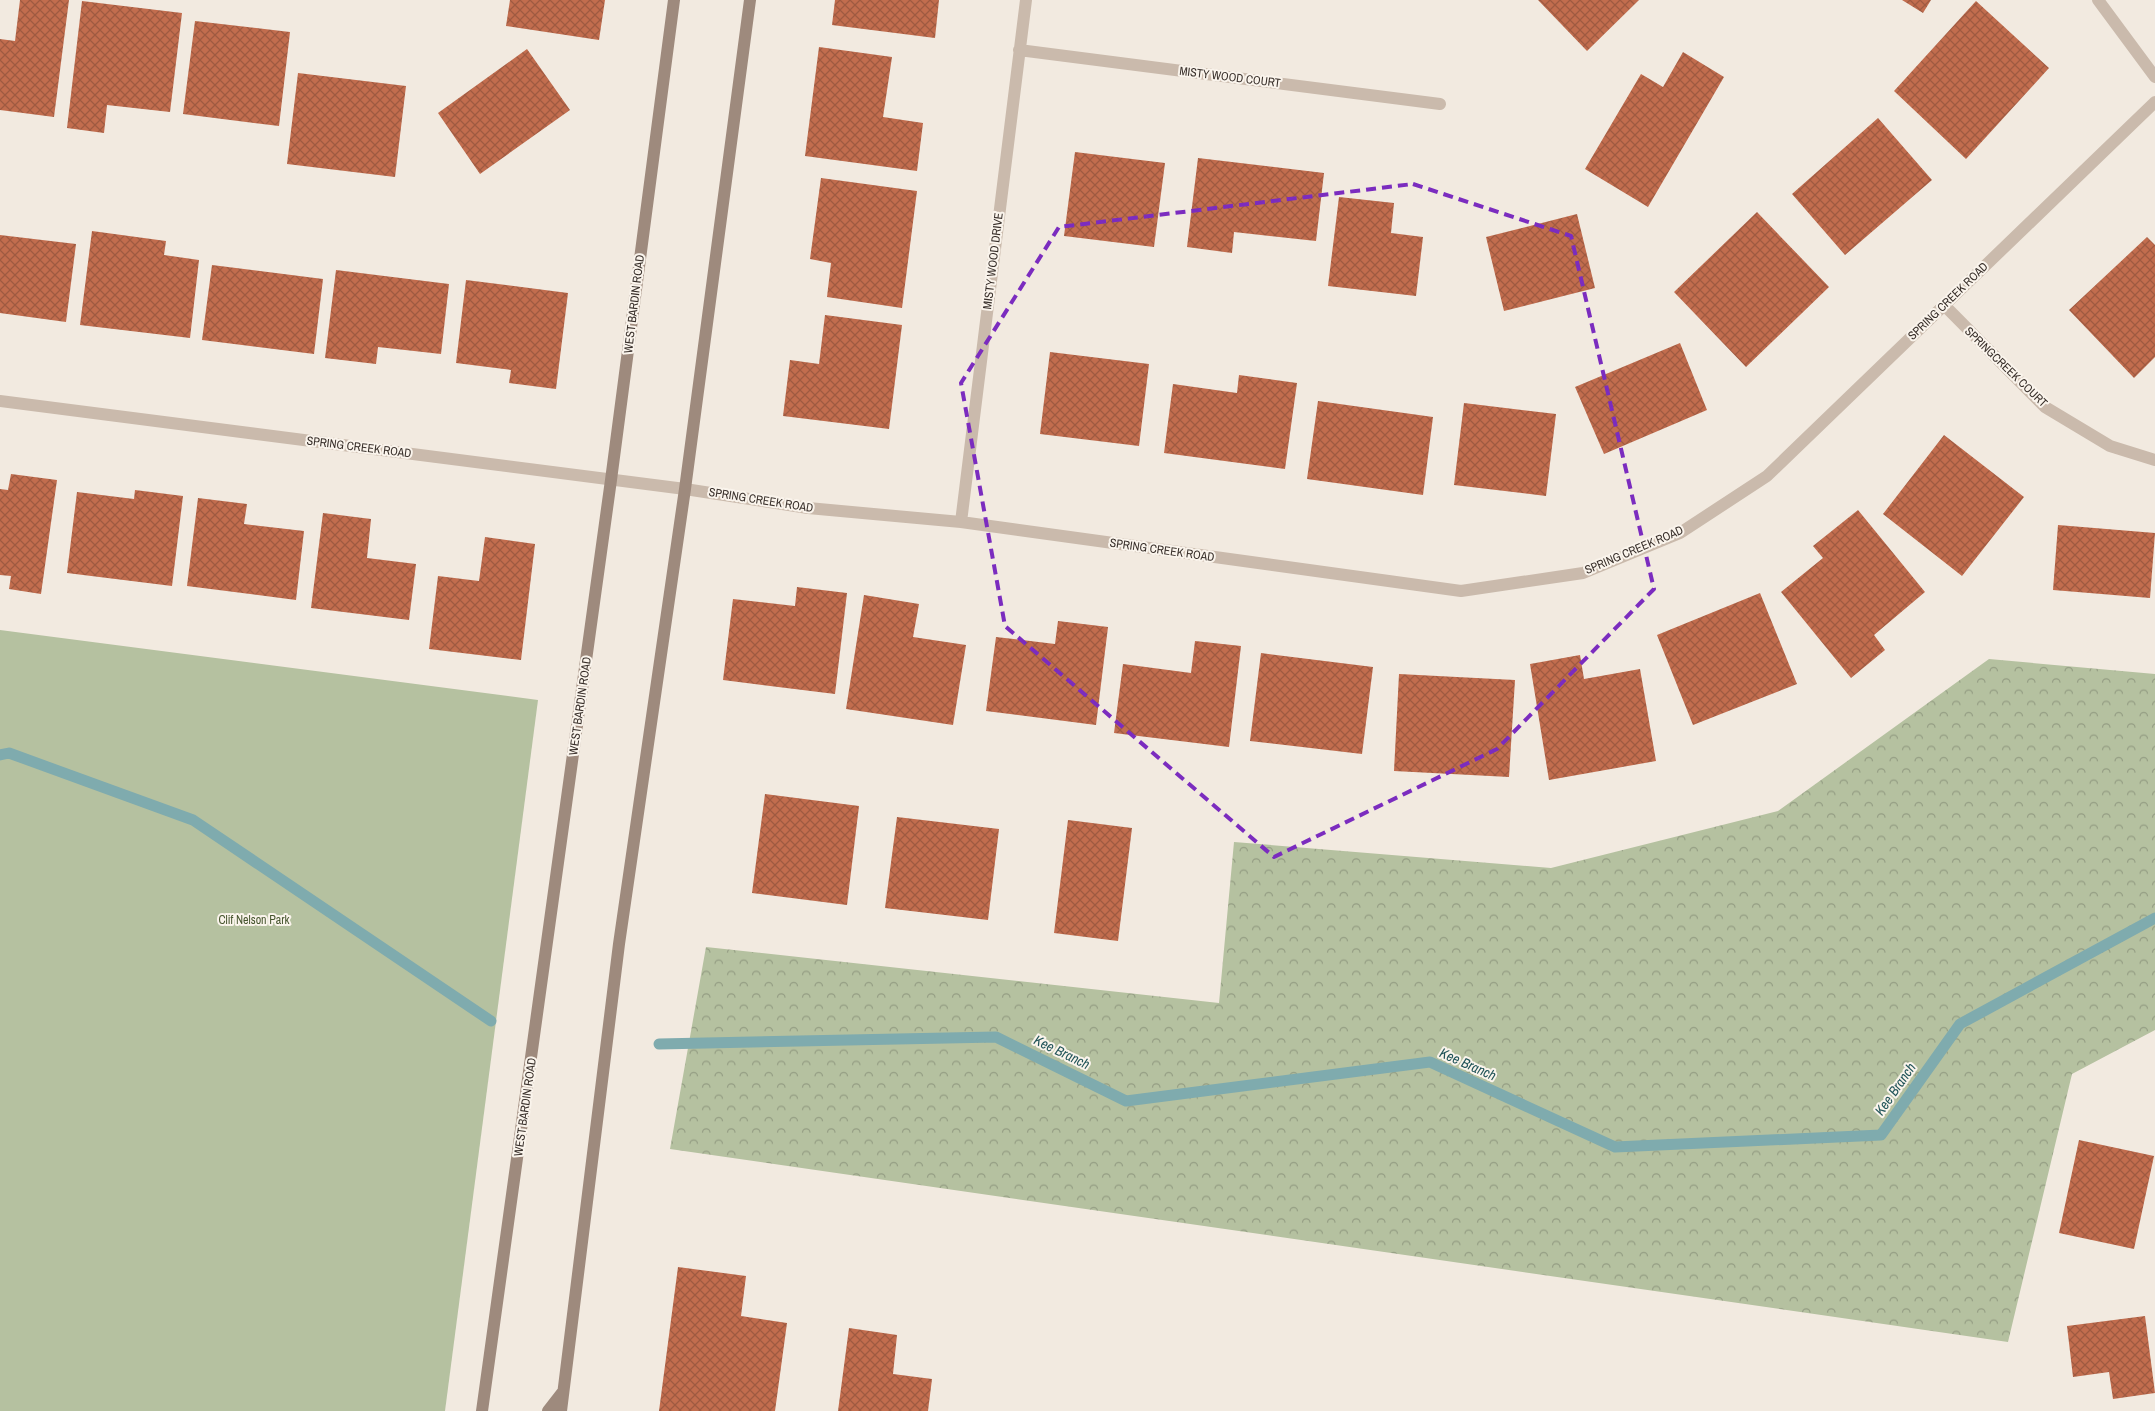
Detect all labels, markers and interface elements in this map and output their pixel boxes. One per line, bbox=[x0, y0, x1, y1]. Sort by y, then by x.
street label: MISTY WOOD COURT bbox=[1178, 63, 1282, 91]
street label: MISTY WOOD DRIVE bbox=[979, 212, 1007, 310]
street label: WEST BARDIN ROAD bbox=[620, 254, 648, 354]
street label: SPRING CREEK ROAD bbox=[1904, 259, 1992, 343]
street label: SPRINGCREEK COURT bbox=[1961, 323, 2051, 411]
street label: SPRING CREEK ROAD bbox=[306, 433, 412, 461]
street label: SPRING CREEK ROAD bbox=[708, 484, 814, 516]
street label: SPRING CREEK ROAD bbox=[1582, 522, 1686, 578]
street label: SPRING CREEK ROAD bbox=[1109, 535, 1215, 565]
street label: WEST BARDIN ROAD bbox=[565, 656, 595, 756]
park label: Clif Nelson Park bbox=[218, 912, 290, 928]
water label: Kee Branch bbox=[1031, 1031, 1093, 1073]
water label: Kee Branch bbox=[1437, 1044, 1499, 1084]
street label: WEST BARDIN ROAD bbox=[510, 1057, 540, 1157]
water label: Kee Branch bbox=[1870, 1059, 1920, 1119]

